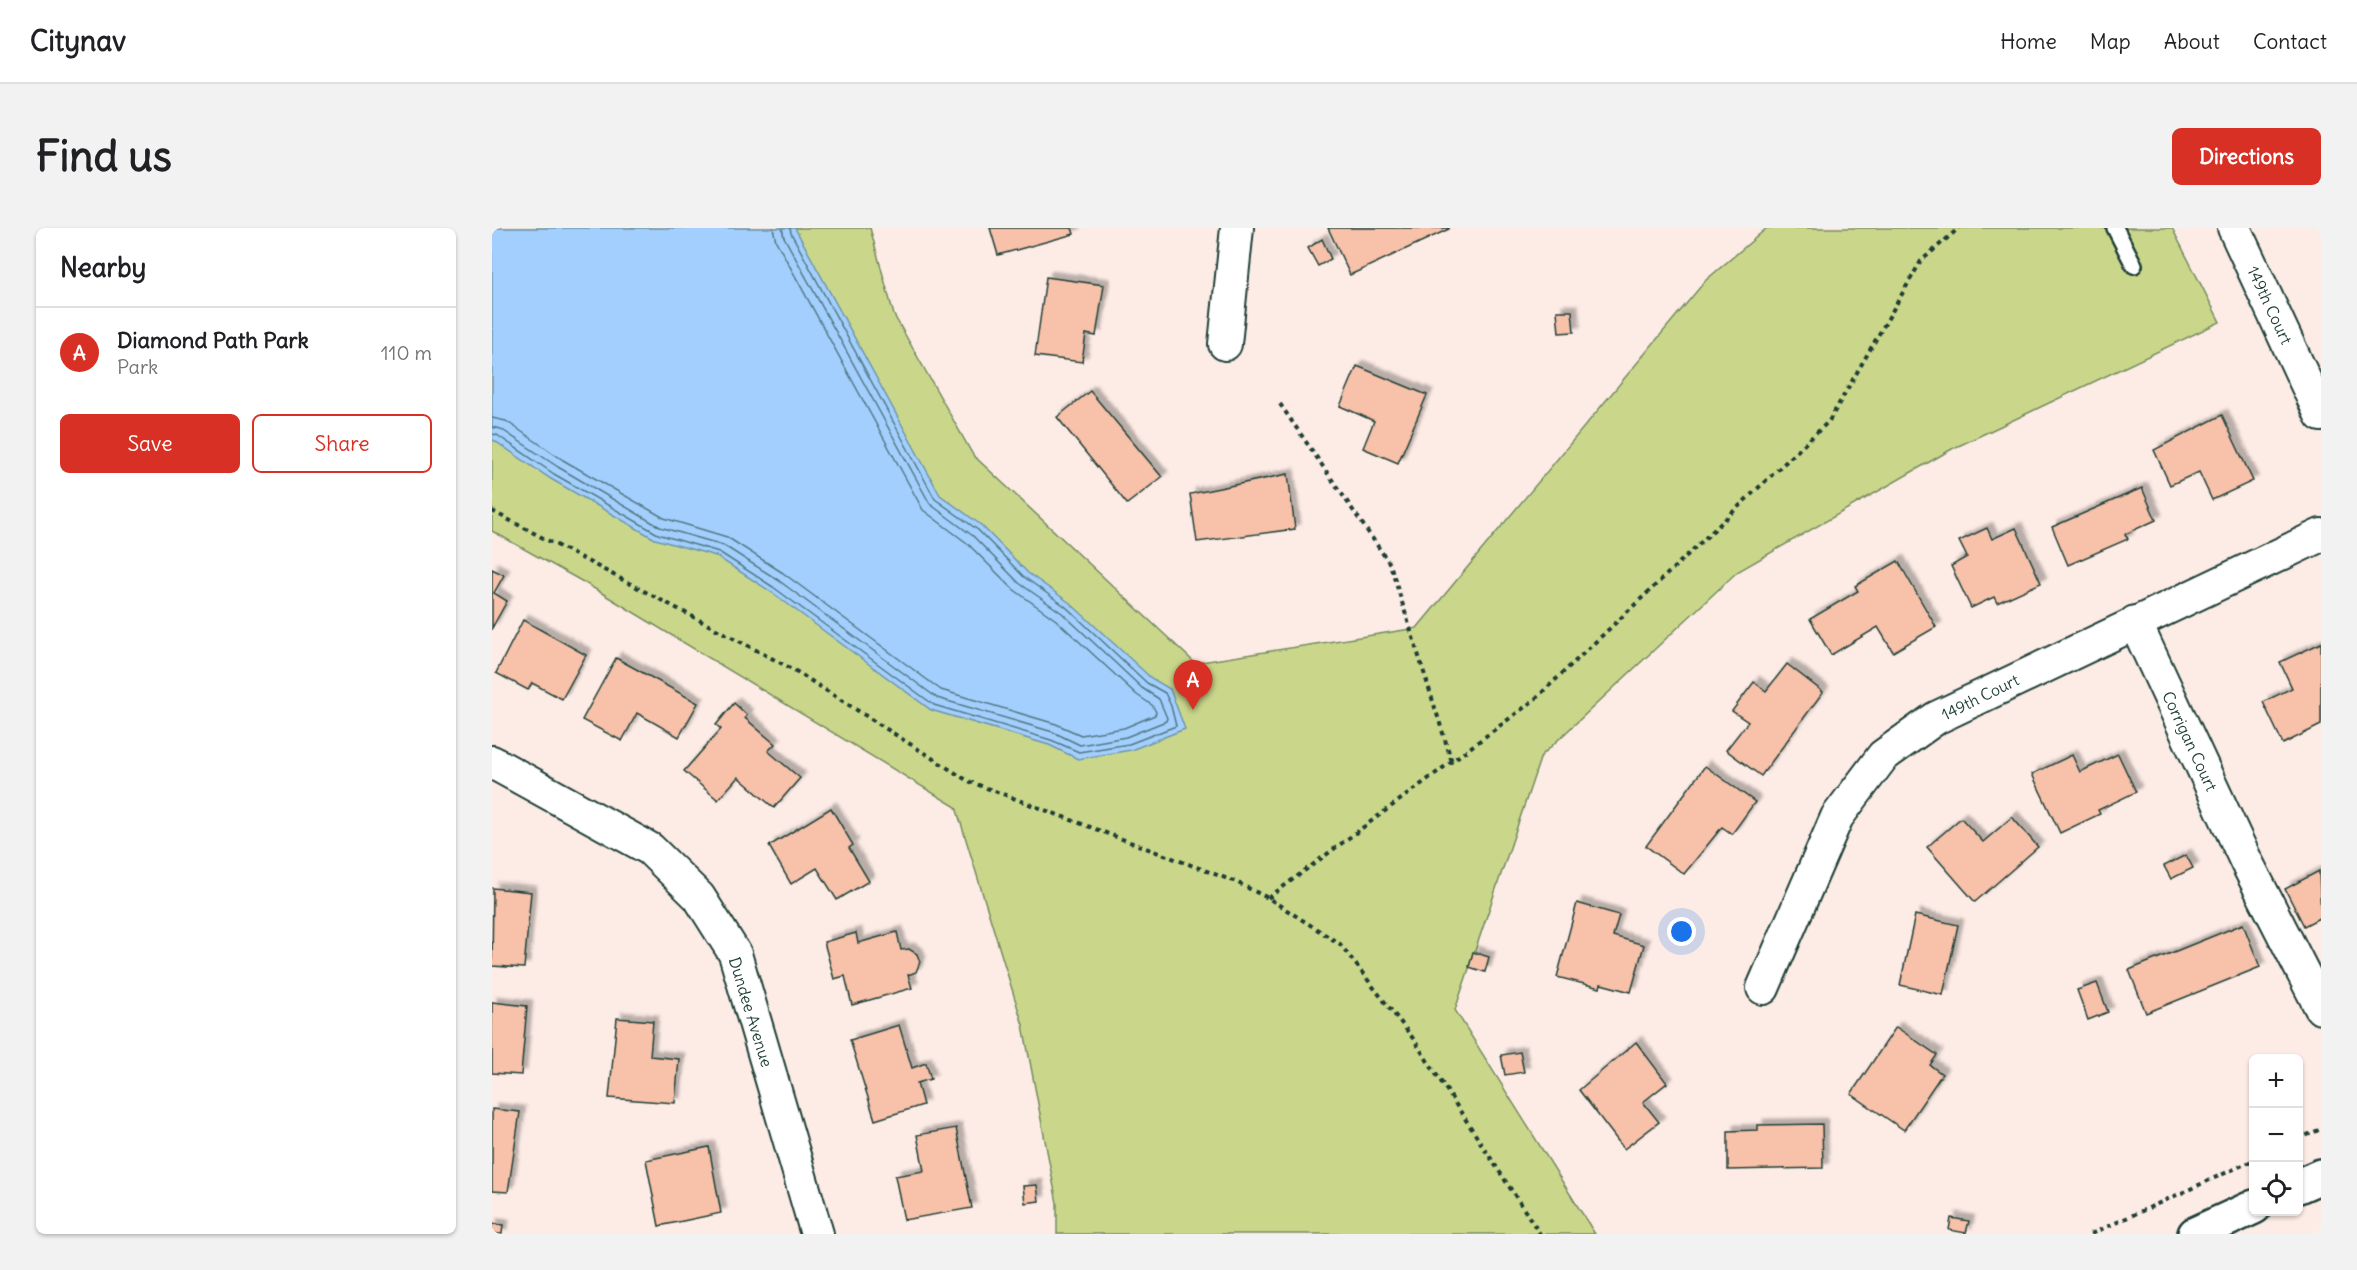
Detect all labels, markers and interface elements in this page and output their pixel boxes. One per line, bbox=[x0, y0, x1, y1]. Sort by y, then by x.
text: Citynav bbox=[30, 23, 126, 59]
text: Home bbox=[2000, 28, 2057, 55]
text: Map bbox=[2090, 28, 2131, 55]
text: About bbox=[2164, 28, 2220, 55]
text: Contact bbox=[2253, 28, 2327, 55]
button: Directions bbox=[2172, 128, 2321, 185]
text: Find us bbox=[36, 130, 172, 182]
text: Nearby bbox=[60, 251, 146, 284]
street label: 149th Court bbox=[2243, 263, 2297, 348]
text: Diamond Path Park bbox=[117, 326, 309, 354]
text: A bbox=[73, 340, 86, 365]
text: 110 m bbox=[381, 340, 432, 365]
text: Park bbox=[117, 354, 158, 379]
button: Save bbox=[60, 414, 240, 473]
button: Share bbox=[252, 414, 432, 473]
pin: A bbox=[1174, 660, 1212, 710]
street label: 149th Court bbox=[1938, 669, 2023, 724]
street label: Corrigan Court bbox=[2158, 688, 2222, 795]
your location bbox=[1667, 917, 1696, 946]
street label: Dundee Avenue bbox=[725, 955, 777, 1069]
map controls bbox=[2249, 1054, 2303, 1216]
button: + bbox=[2249, 1054, 2303, 1108]
button: − bbox=[2249, 1108, 2303, 1162]
button: locate bbox=[2249, 1162, 2303, 1216]

